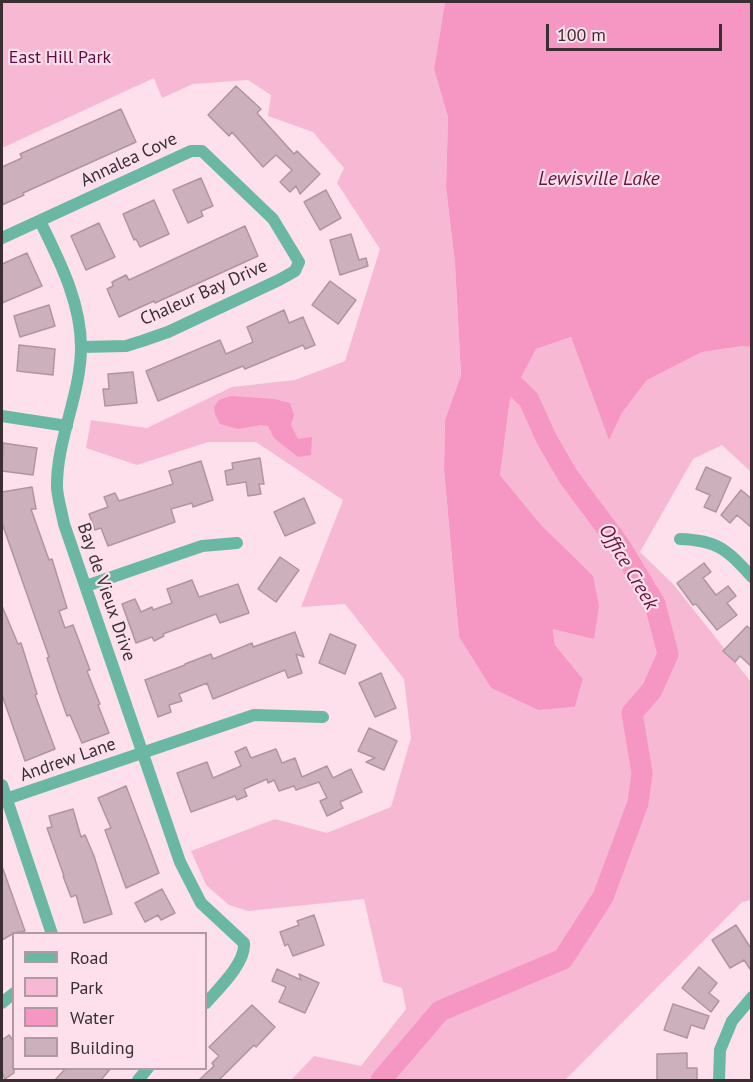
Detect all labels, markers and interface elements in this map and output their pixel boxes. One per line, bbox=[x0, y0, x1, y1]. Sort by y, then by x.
scale bar bbox=[549, 12, 724, 50]
text: 100 m bbox=[557, 23, 606, 46]
park label: East Hill Park bbox=[9, 47, 111, 69]
street label: Annalea Cove bbox=[77, 128, 181, 192]
water label: Lewisville Lake bbox=[538, 167, 660, 191]
street label: Chaleur Bay Drive bbox=[137, 255, 271, 331]
street label: Bay de Vieux Drive bbox=[72, 520, 140, 664]
water label: Office Creek bbox=[593, 520, 663, 614]
street label: Andrew Lane bbox=[17, 734, 119, 786]
legend bbox=[12, 932, 207, 1070]
text: Road bbox=[70, 946, 108, 969]
text: Park bbox=[70, 976, 103, 999]
text: Water bbox=[70, 1006, 114, 1029]
text: Building bbox=[70, 1036, 134, 1059]

